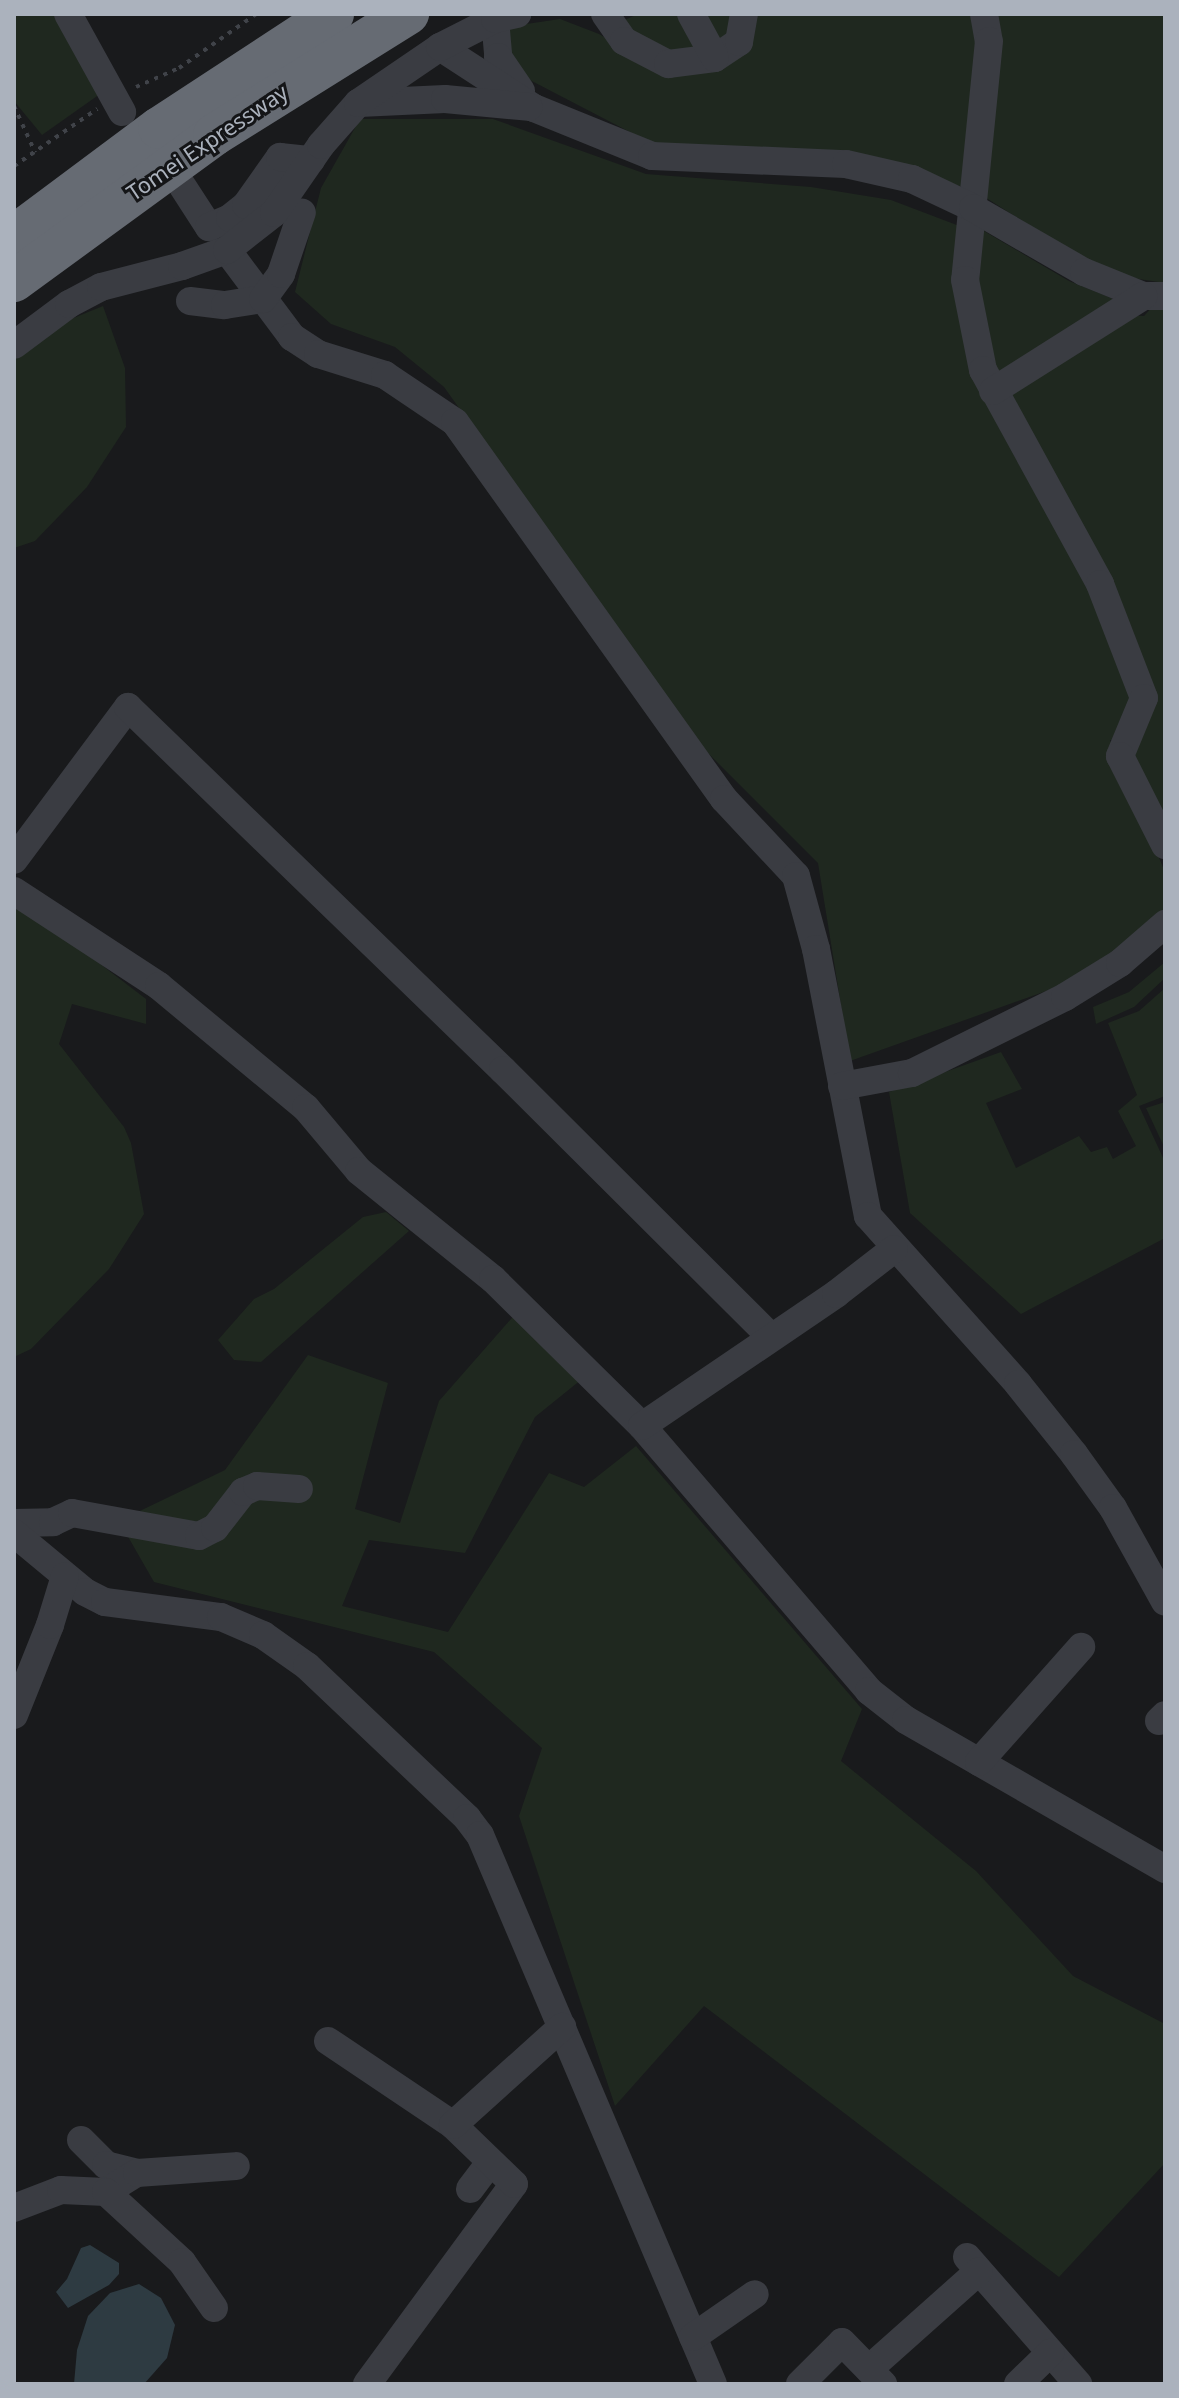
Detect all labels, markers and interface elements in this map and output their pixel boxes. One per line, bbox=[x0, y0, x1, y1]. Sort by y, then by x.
street label: Tomei Expressway bbox=[121, 78, 293, 206]

